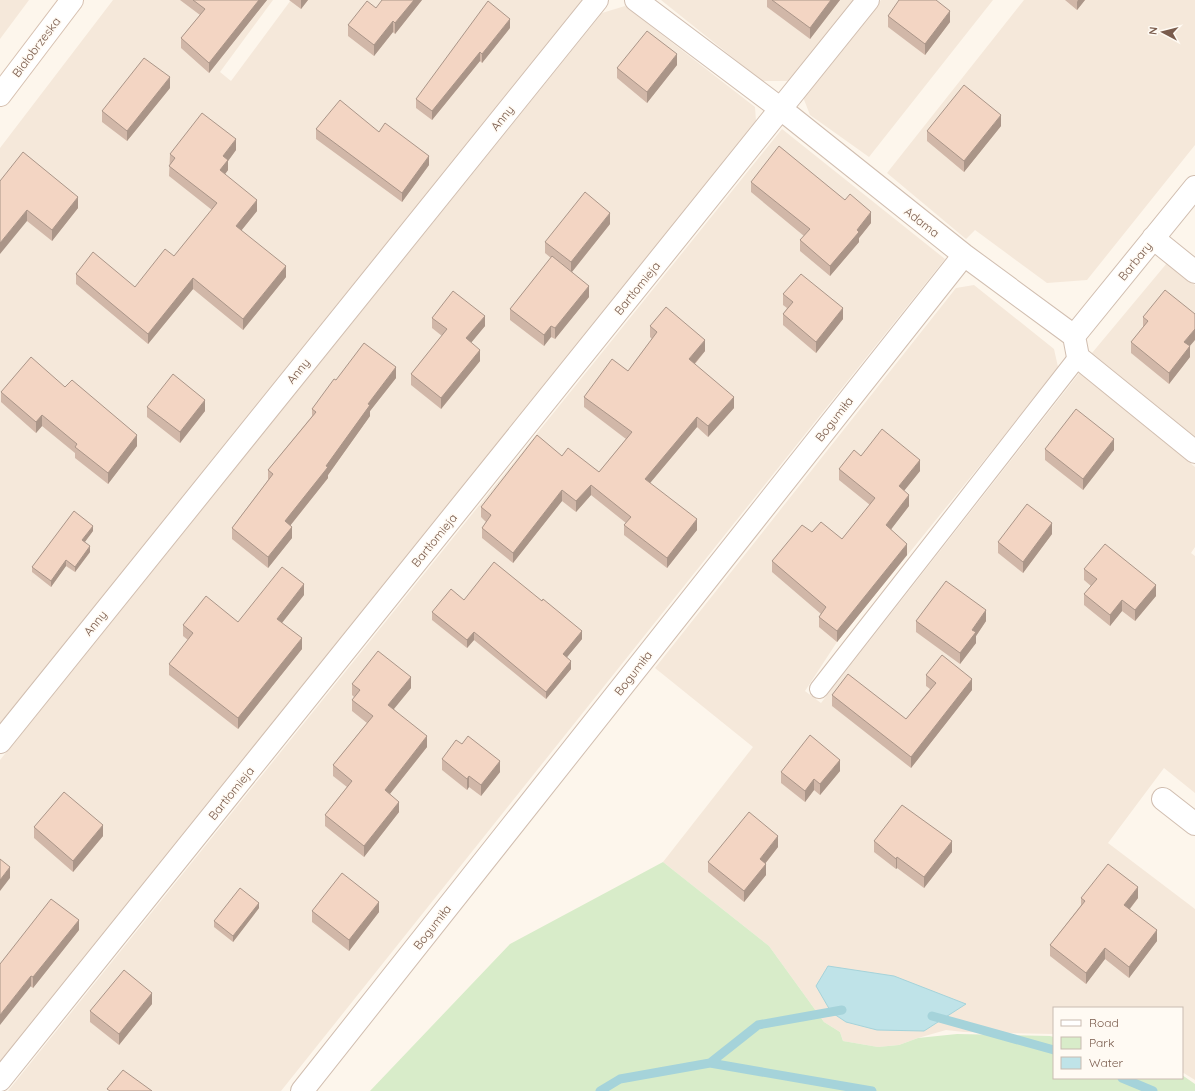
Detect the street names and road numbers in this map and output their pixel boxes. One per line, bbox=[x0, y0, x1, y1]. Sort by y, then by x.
street label: Białobrzeska bbox=[9, 14, 63, 80]
street label: Anny bbox=[487, 102, 517, 134]
street label: Adama bbox=[901, 204, 943, 240]
street label: Barbary bbox=[1115, 239, 1155, 283]
street label: Bartłomieja bbox=[611, 258, 663, 318]
street label: Anny bbox=[283, 355, 313, 387]
street label: Bogumiła bbox=[812, 394, 856, 444]
street label: Bartłomieja bbox=[408, 510, 460, 570]
street label: Anny bbox=[80, 607, 110, 639]
street label: Bogumiła bbox=[611, 648, 655, 698]
street label: Bartłomieja bbox=[205, 763, 257, 823]
street label: Bogumiła bbox=[410, 902, 454, 952]

